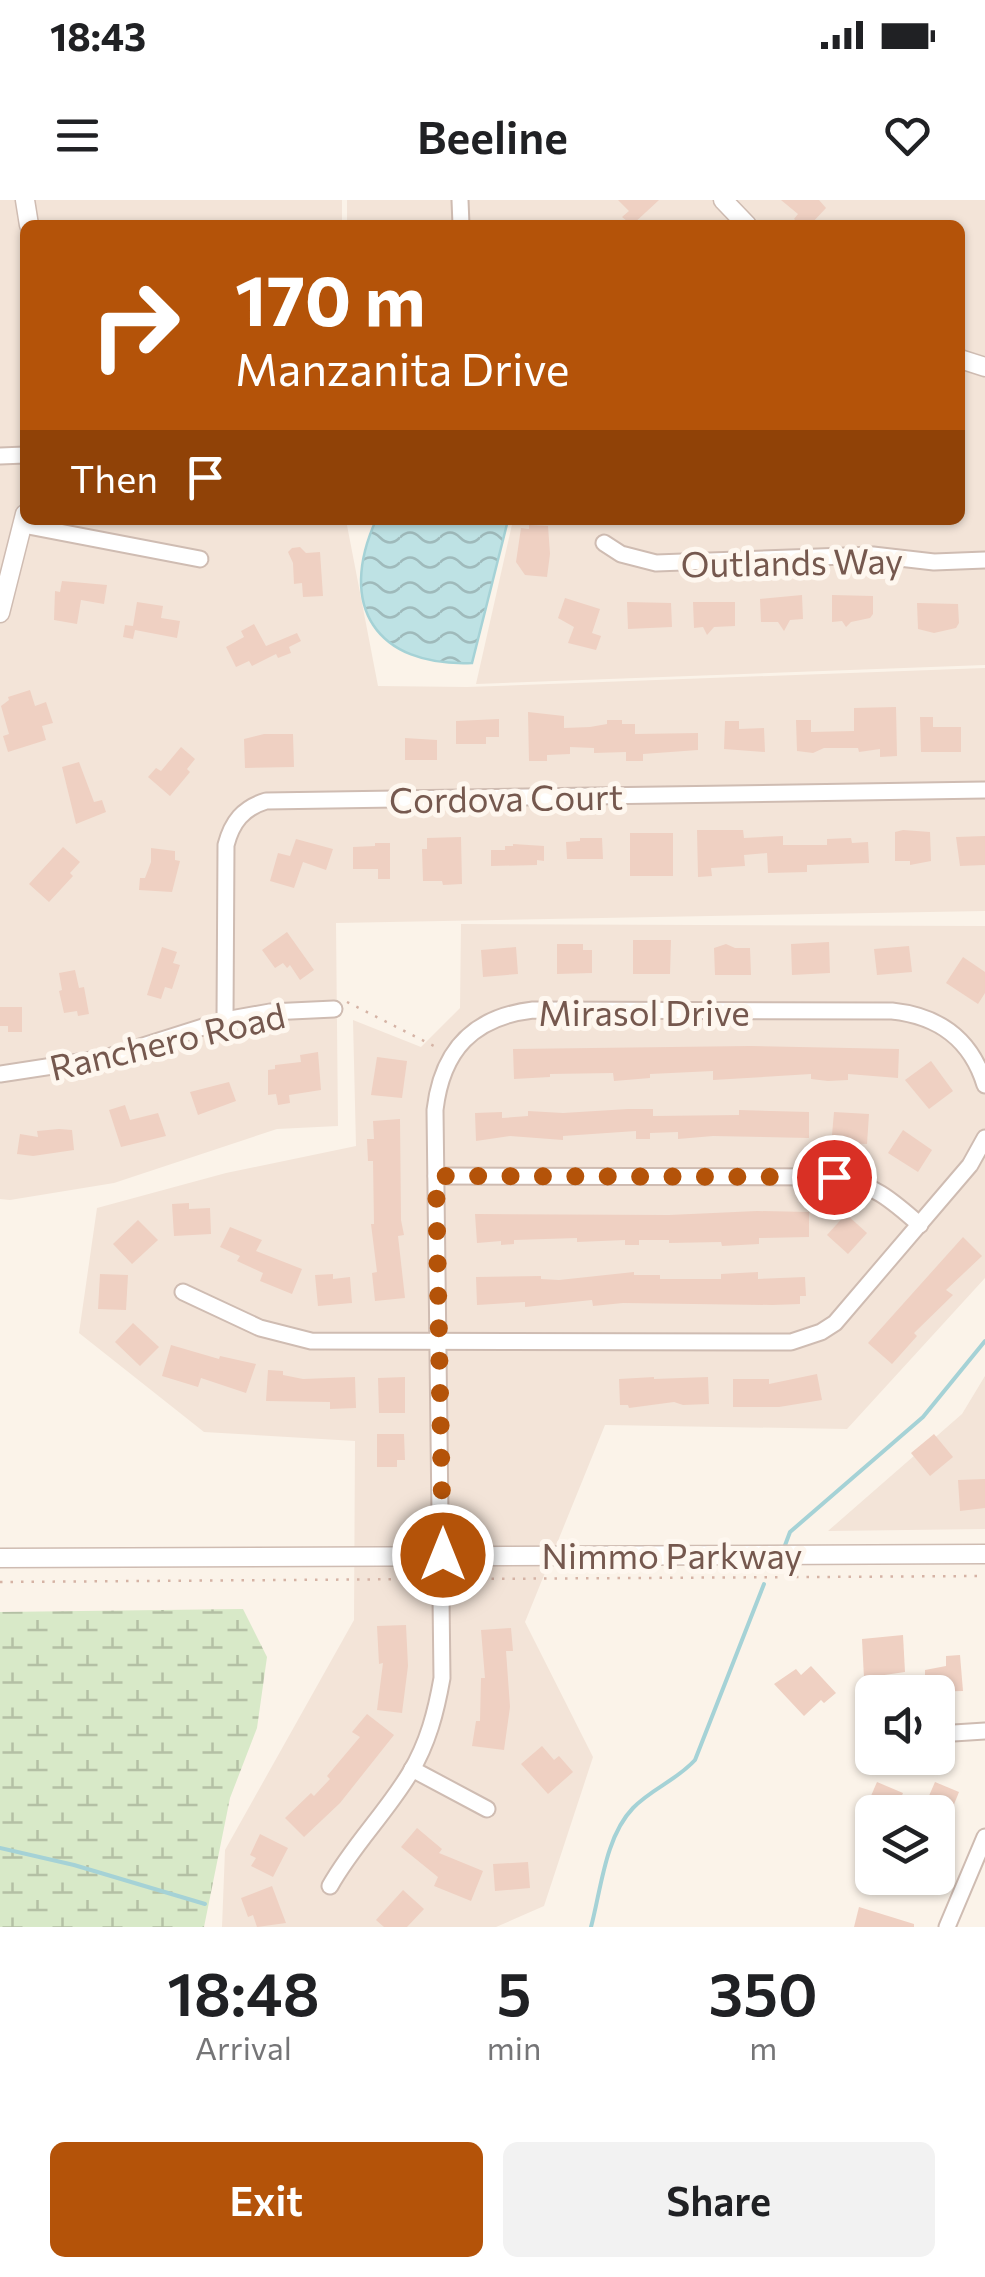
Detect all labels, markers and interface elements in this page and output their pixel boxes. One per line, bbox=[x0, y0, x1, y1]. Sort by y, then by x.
text: 18:43 bbox=[50, 12, 146, 59]
icon: menu bbox=[50, 108, 105, 163]
text: Beeline bbox=[417, 108, 568, 163]
icon: heart bbox=[880, 108, 935, 163]
text: 170 m bbox=[235, 255, 426, 340]
icon: right bbox=[70, 260, 200, 390]
text: Manzanita Drive bbox=[235, 340, 570, 395]
icon: arrive bbox=[178, 450, 233, 505]
text: Then bbox=[70, 454, 158, 501]
street label: Outlands Way bbox=[680, 538, 904, 584]
street label: Cordova Court bbox=[389, 773, 623, 821]
street label: Mirasol Drive bbox=[538, 990, 750, 1033]
street label: Ranchero Road bbox=[45, 992, 289, 1088]
pin bbox=[792, 1135, 877, 1220]
icon: arrive bbox=[807, 1150, 862, 1205]
position arrow bbox=[391, 1503, 495, 1607]
street label: Nimmo Parkway bbox=[542, 1533, 802, 1576]
map controls bbox=[855, 1675, 955, 1895]
button: sound bbox=[855, 1675, 955, 1775]
button: layers bbox=[855, 1795, 955, 1895]
text: 18:48 bbox=[167, 1955, 320, 2028]
text: 5 bbox=[497, 1955, 531, 2028]
text: 350 bbox=[709, 1955, 818, 2028]
text: Arrival bbox=[195, 2027, 292, 2067]
text: min bbox=[487, 2027, 541, 2067]
text: m bbox=[749, 2027, 777, 2067]
button: Exit bbox=[50, 2142, 483, 2257]
button: Share bbox=[503, 2142, 935, 2257]

